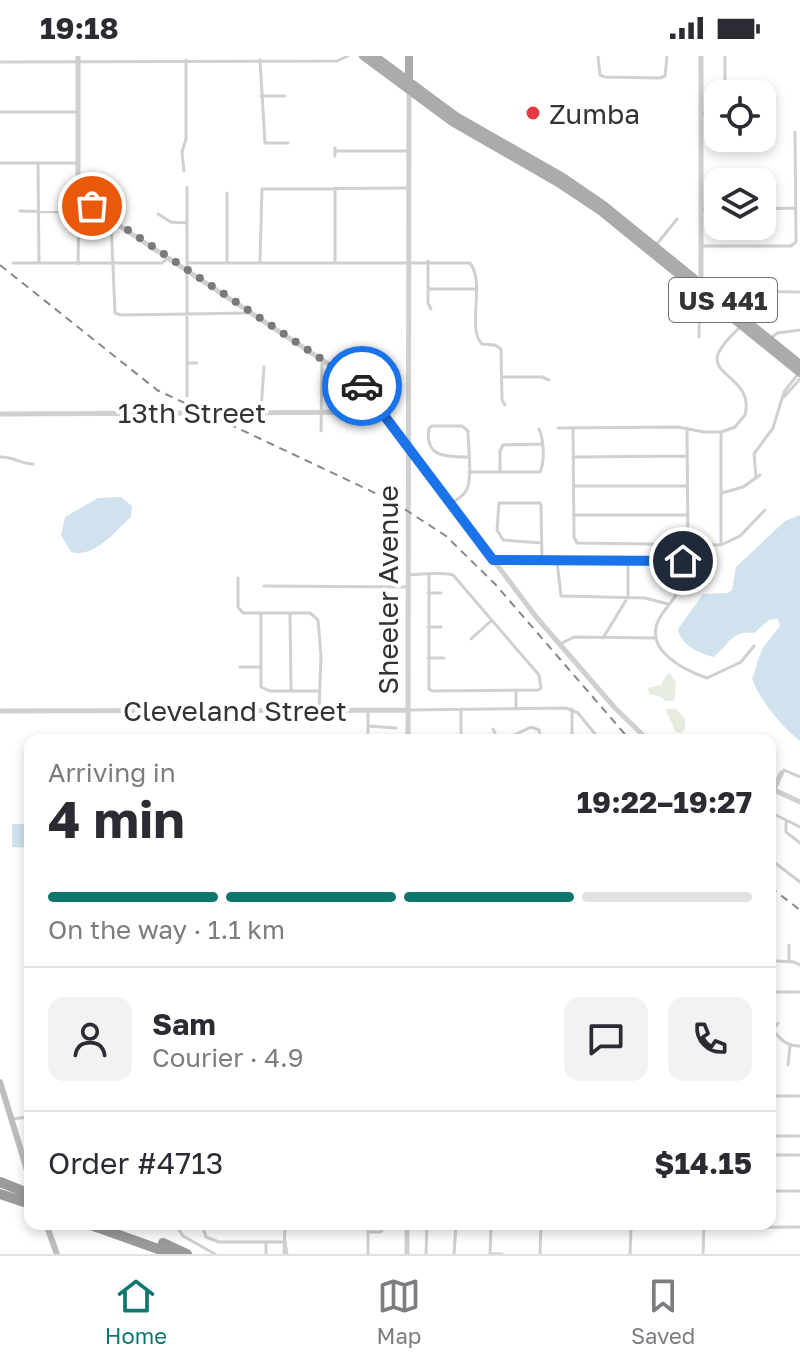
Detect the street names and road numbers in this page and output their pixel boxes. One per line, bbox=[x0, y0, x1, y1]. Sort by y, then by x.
road number: US 441 bbox=[669, 278, 777, 322]
street label: 13th Street bbox=[118, 396, 266, 429]
street label: Sheeler Avenue bbox=[371, 485, 404, 695]
street label: Cleveland Street bbox=[123, 694, 347, 727]

